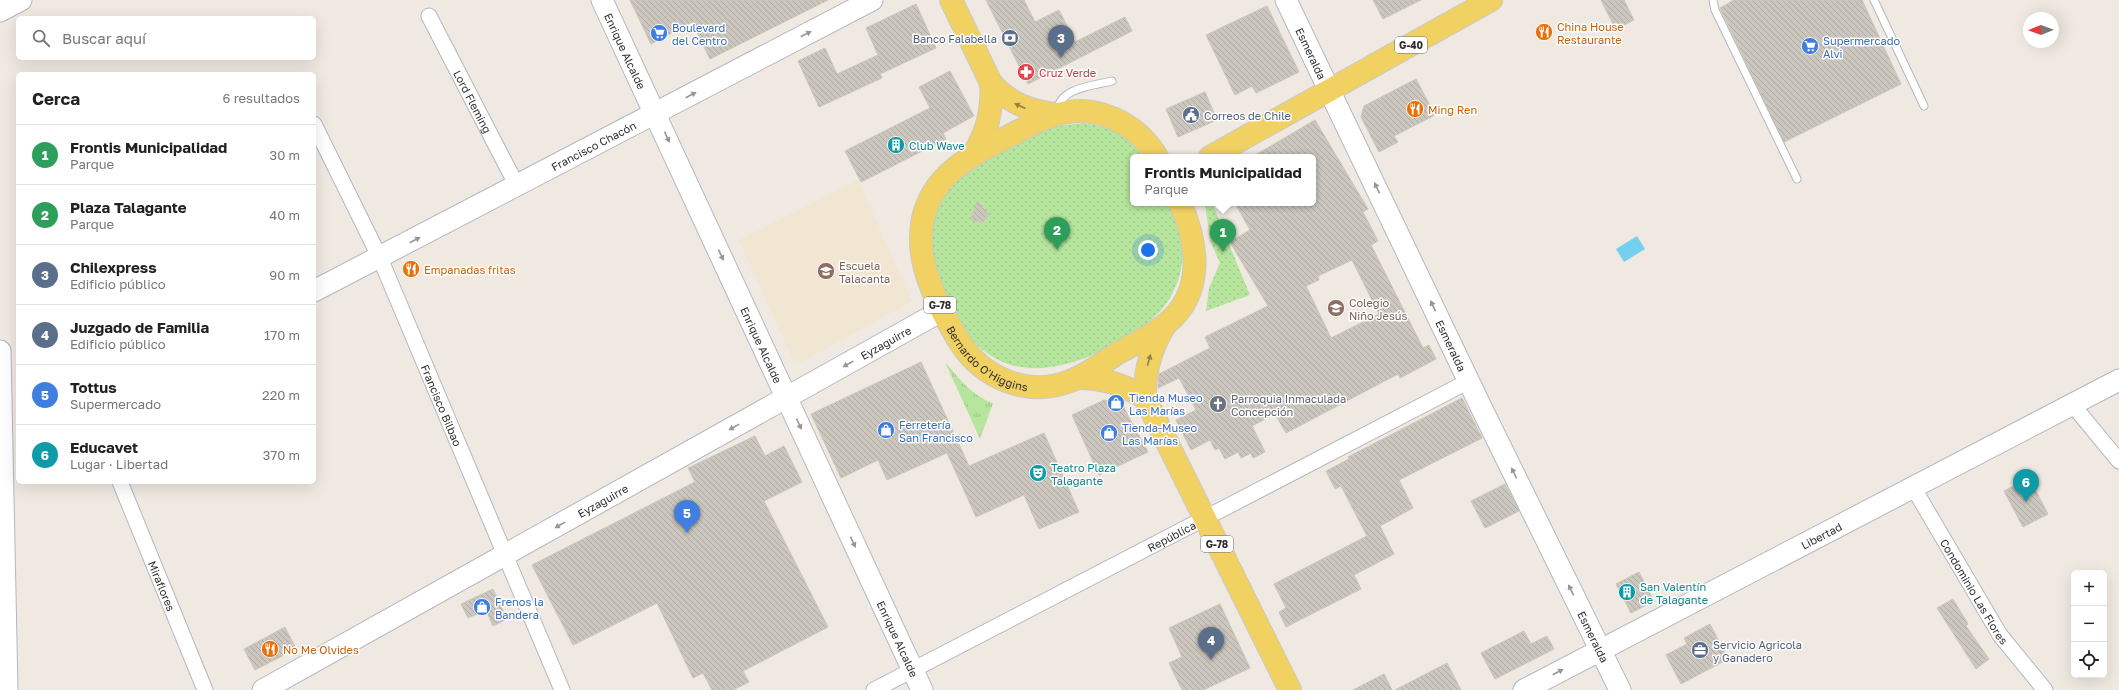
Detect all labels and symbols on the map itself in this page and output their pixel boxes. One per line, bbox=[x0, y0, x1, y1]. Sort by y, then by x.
street label: Enrique Alcalde bbox=[602, 11, 649, 91]
north arrow bbox=[2023, 12, 2059, 48]
place label: China House Restaurante bbox=[1557, 20, 1624, 46]
place label: Boulevard del Centro bbox=[672, 21, 728, 47]
restaurant icon: China House Restaurante bbox=[1534, 22, 1554, 42]
supermarket icon: Boulevard del Centro bbox=[649, 23, 669, 43]
pin: 3 bbox=[1048, 25, 1074, 58]
street label: Esmeralda bbox=[1294, 25, 1329, 81]
bank icon: Banco Falabella bbox=[1000, 28, 1020, 48]
one-way arrow bbox=[801, 31, 812, 38]
place label: Banco Falabella bbox=[913, 32, 997, 45]
place label: Supermercado Alvi bbox=[1823, 34, 1900, 60]
supermarket icon: Supermercado Alvi bbox=[1800, 36, 1820, 56]
road number: G-40 bbox=[1395, 37, 1427, 53]
pharmacy icon: Cruz Verde bbox=[1016, 62, 1036, 82]
place label: Cruz Verde bbox=[1039, 66, 1096, 79]
street label: Lord Fleming bbox=[451, 68, 495, 135]
one-way arrow bbox=[685, 91, 697, 98]
restaurant icon: Ming Ren bbox=[1405, 99, 1425, 119]
one-way arrow bbox=[1015, 103, 1026, 109]
place label: Ming Ren bbox=[1428, 103, 1477, 116]
public building icon: Correos de Chile bbox=[1181, 105, 1201, 125]
place label: Correos de Chile bbox=[1204, 109, 1291, 122]
street label: Francisco Chacón bbox=[549, 118, 638, 173]
one-way arrow bbox=[664, 131, 670, 143]
building icon: Club Wave bbox=[886, 135, 906, 155]
place label: Club Wave bbox=[909, 139, 965, 152]
one-way arrow bbox=[1374, 182, 1380, 194]
pin: 2 bbox=[1044, 217, 1070, 250]
pin: 1 bbox=[1210, 219, 1236, 252]
one-way arrow bbox=[409, 236, 421, 243]
your location bbox=[1138, 240, 1158, 260]
one-way arrow bbox=[718, 249, 724, 260]
restaurant icon: Empanadas fritas bbox=[401, 259, 421, 279]
place label: Escuela Talacanta bbox=[839, 259, 890, 285]
school or university icon: Escuela Talacanta bbox=[816, 261, 836, 281]
place label: Empanadas fritas bbox=[424, 263, 516, 276]
place label: Colegio Niño Jesús bbox=[1349, 296, 1407, 322]
road number: G-78 bbox=[924, 297, 956, 313]
school or university icon: Colegio Niño Jesús bbox=[1326, 298, 1346, 318]
one-way arrow bbox=[1430, 300, 1436, 311]
street label: Enrique Alcalde bbox=[739, 304, 785, 385]
street label: Esmeralda bbox=[1434, 318, 1469, 373]
street label: Eyzaguirre bbox=[858, 323, 913, 361]
street label: Bernardo O'Higgins bbox=[945, 323, 1029, 393]
one-way arrow bbox=[1146, 354, 1152, 366]
one-way arrow bbox=[842, 360, 854, 367]
street label: Francisco Bilbao bbox=[419, 362, 465, 448]
place label: Tienda Museo Las Marías bbox=[1129, 391, 1203, 417]
place label: Parroquia Inmaculada Concepción bbox=[1231, 392, 1346, 418]
shop icon: Tienda Museo Las Marías bbox=[1106, 393, 1126, 413]
church icon: Parroquia Inmaculada Concepción bbox=[1208, 394, 1228, 414]
one-way arrow bbox=[796, 418, 802, 429]
place label: Ferretería San Francisco bbox=[899, 418, 973, 444]
shop icon: Ferretería San Francisco bbox=[876, 420, 896, 440]
place label: Tienda-Museo Las Marías bbox=[1122, 421, 1197, 447]
shop icon: Tienda-Museo Las Marías bbox=[1099, 423, 1119, 443]
one-way arrow bbox=[728, 424, 740, 430]
place label: Teatro Plaza Talagante bbox=[1051, 461, 1116, 487]
theatre icon: Teatro Plaza Talagante bbox=[1028, 463, 1048, 483]
one-way arrow bbox=[1510, 467, 1517, 479]
pin: 6 bbox=[2013, 469, 2039, 502]
street label: Eyzaguirre bbox=[575, 481, 630, 520]
pin: 5 bbox=[674, 500, 700, 533]
street label: República bbox=[1145, 518, 1198, 554]
street label: Libertad bbox=[1798, 519, 1844, 551]
one-way arrow bbox=[554, 521, 566, 528]
one-way arrow bbox=[850, 536, 856, 547]
road number: G-78 bbox=[1201, 536, 1233, 552]
street label: Condominio Las Flores bbox=[1938, 536, 2011, 647]
street label: Miraflores bbox=[146, 559, 179, 613]
place label: San Valentín de Talagante bbox=[1640, 580, 1708, 606]
building icon: San Valentín de Talagante bbox=[1617, 582, 1637, 602]
one-way arrow bbox=[1568, 584, 1574, 595]
place label: Frenos la Bandera bbox=[495, 595, 544, 621]
shop icon: Frenos la Bandera bbox=[472, 597, 492, 617]
street label: Enrique Alcalde bbox=[875, 598, 921, 679]
street label: Esmeralda bbox=[1576, 609, 1612, 664]
pin: 4 bbox=[1198, 627, 1224, 660]
place label: Servicio Agricola y Ganadero bbox=[1713, 638, 1802, 664]
restaurant icon: No Me Olvides bbox=[260, 639, 280, 659]
office icon: Servicio Agricola y Ganadero bbox=[1690, 640, 1710, 660]
place label: No Me Olvides bbox=[283, 643, 359, 656]
one-way arrow bbox=[1553, 669, 1564, 675]

